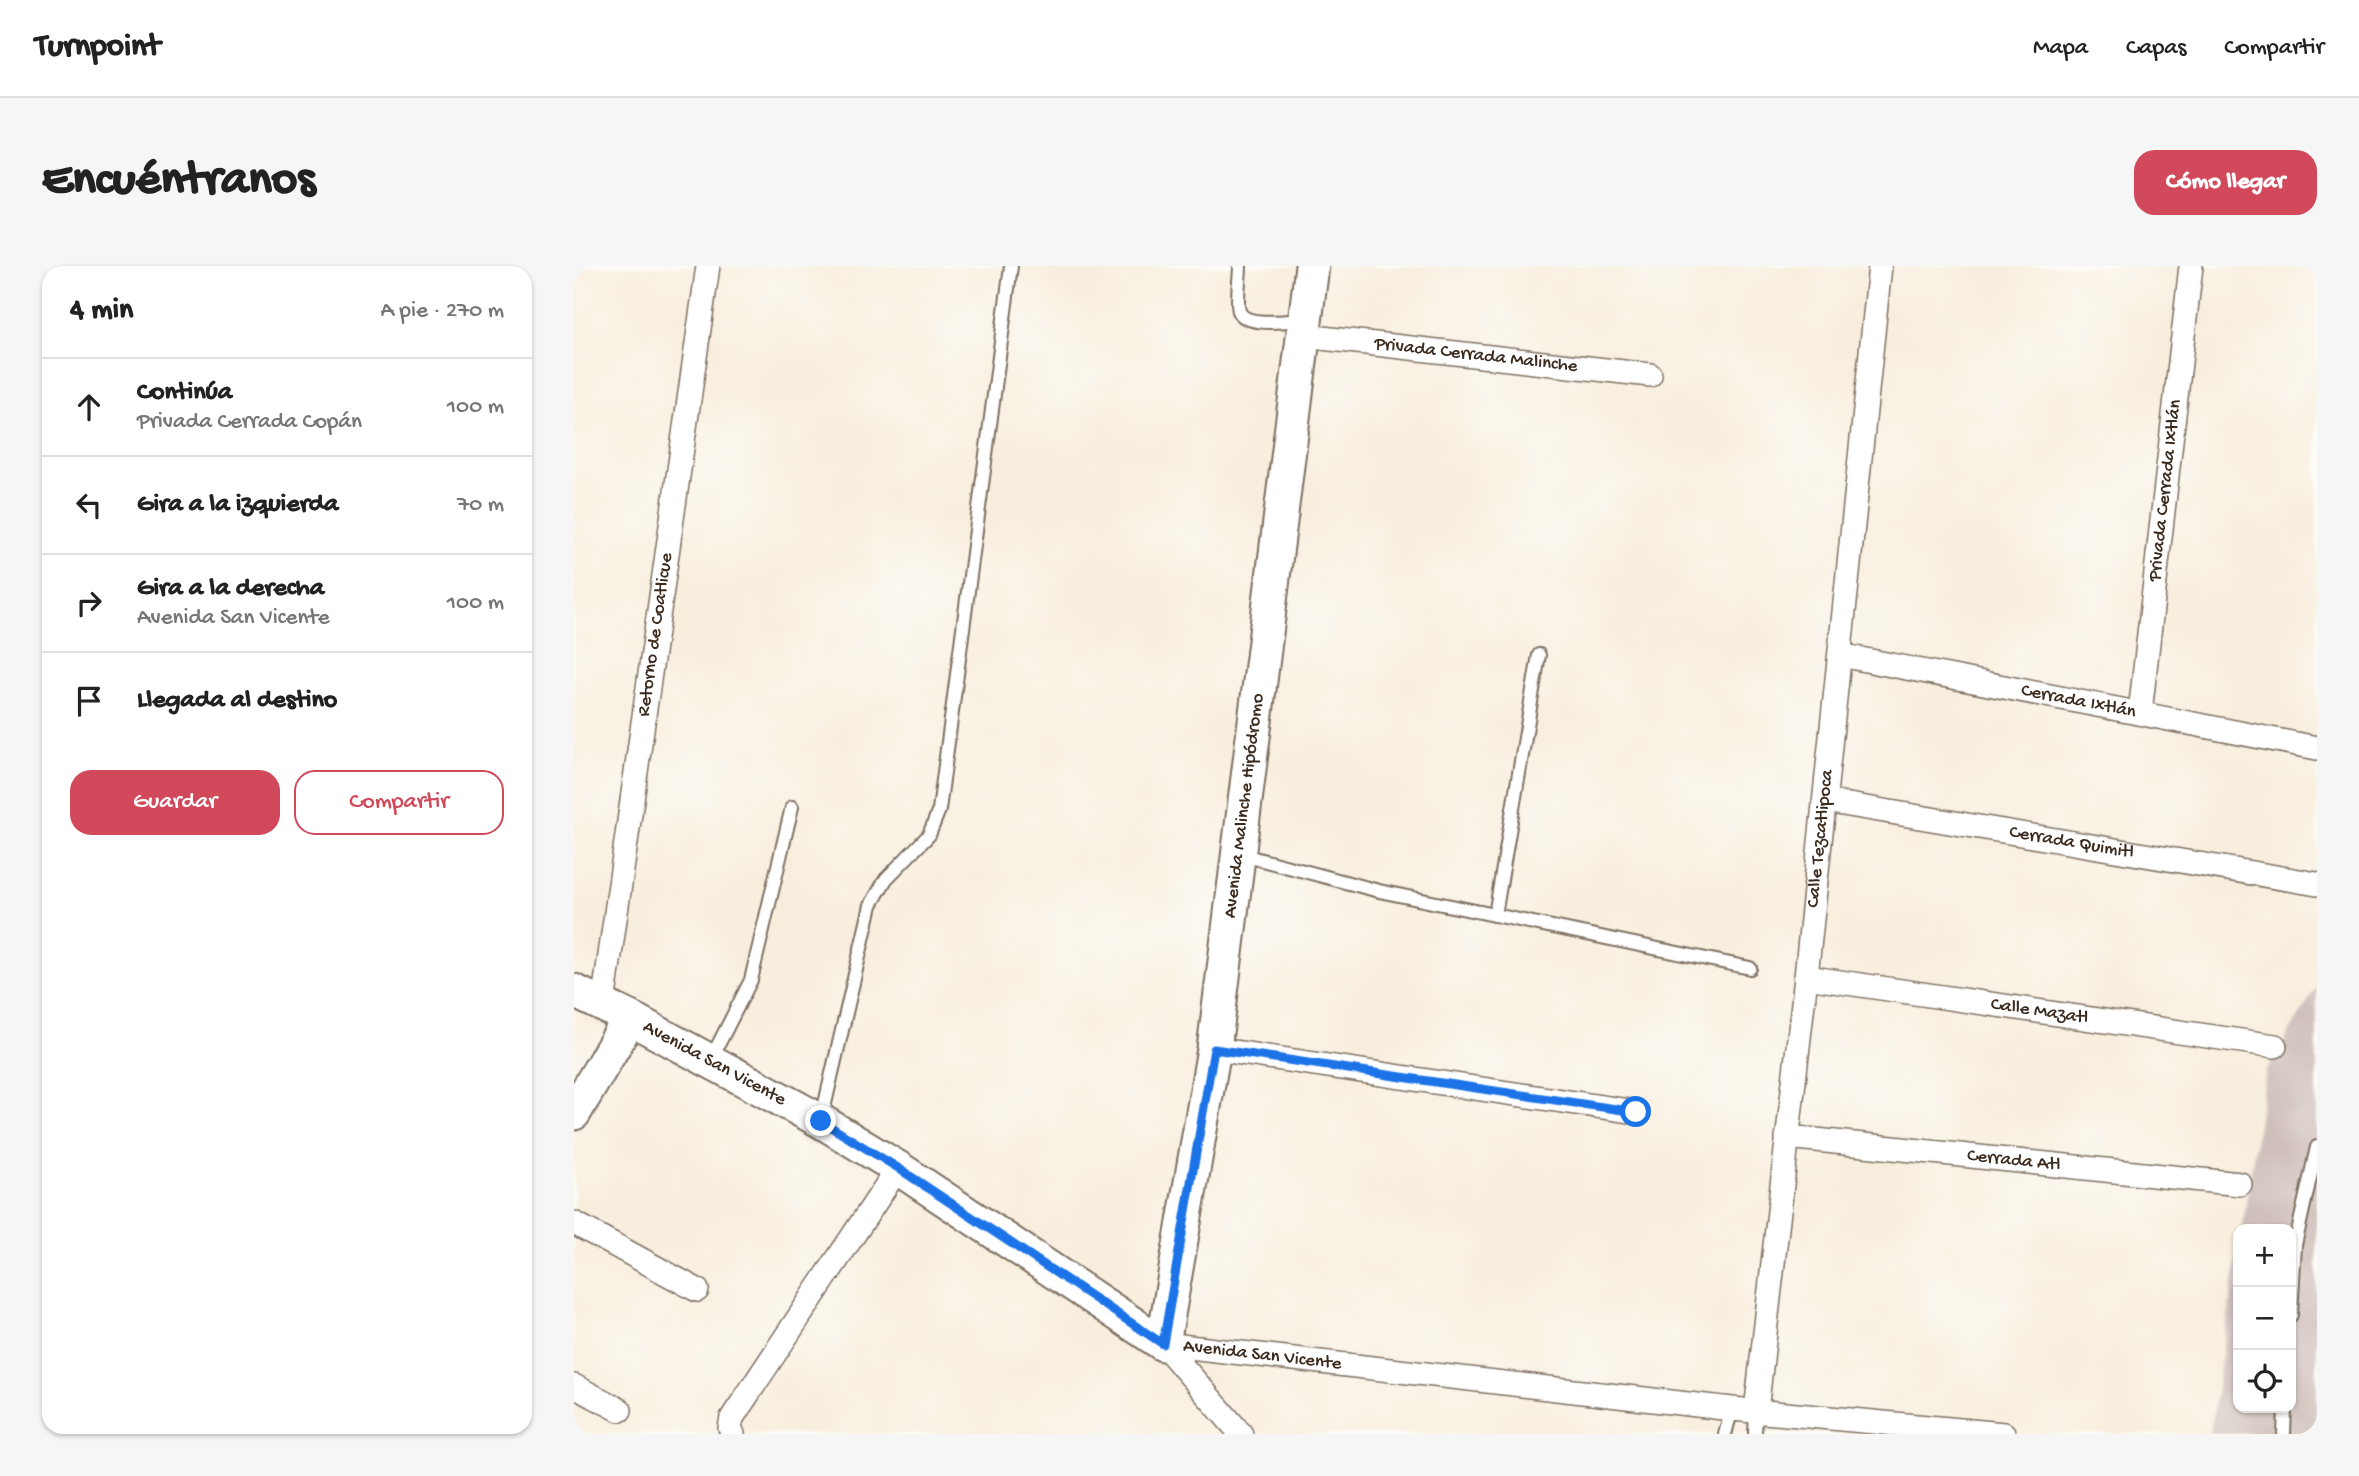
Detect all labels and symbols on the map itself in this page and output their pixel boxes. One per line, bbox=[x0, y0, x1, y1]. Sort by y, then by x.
street label: Privada Cerrada Malinche bbox=[1372, 332, 1579, 378]
street label: Privada Cerrada Ixtlán bbox=[2143, 398, 2187, 584]
street label: Retorno de Coatlicue bbox=[633, 551, 679, 718]
street label: Cerrada Ixtlán bbox=[2019, 679, 2138, 724]
street label: Avenida Malinche Hipódromo bbox=[1219, 692, 1270, 919]
street label: Calle Tezcatlipoca bbox=[1802, 767, 1839, 909]
street label: Cerrada Quimitl bbox=[2008, 821, 2135, 864]
street label: Calle Mazatl bbox=[1989, 993, 2090, 1030]
street label: Avenida San Vicente bbox=[639, 1016, 790, 1112]
route start bbox=[1620, 1096, 1651, 1127]
route end bbox=[805, 1105, 836, 1136]
street label: Cerrada Atl bbox=[1966, 1144, 2061, 1177]
street label: Avenida San Vicente bbox=[1182, 1335, 1343, 1376]

